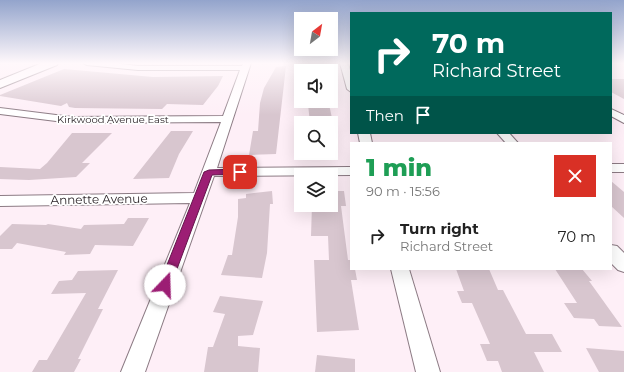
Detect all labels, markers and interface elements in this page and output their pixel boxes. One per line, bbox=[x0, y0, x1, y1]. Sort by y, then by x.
north arrow bbox=[294, 12, 338, 56]
map controls bbox=[294, 12, 338, 212]
text: 70 m bbox=[432, 26, 505, 60]
icon: right bbox=[366, 28, 418, 80]
text: Richard Street bbox=[432, 60, 561, 82]
button: sound bbox=[294, 64, 338, 108]
icon: arrive bbox=[412, 104, 434, 126]
text: Then bbox=[366, 106, 404, 125]
street label: Kirkwood Avenue East bbox=[57, 113, 169, 126]
button: search bbox=[294, 116, 338, 160]
text: 1 min bbox=[366, 153, 432, 182]
pin bbox=[223, 155, 257, 189]
button: close bbox=[554, 155, 596, 197]
icon: arrive bbox=[229, 161, 251, 183]
button: layers bbox=[294, 168, 338, 212]
text: 90 m · 15:56 bbox=[366, 183, 440, 199]
street label: Annette Avenue bbox=[50, 191, 148, 207]
text: Turn right bbox=[400, 219, 479, 238]
icon: right bbox=[366, 225, 388, 247]
text: 70 m bbox=[558, 227, 596, 246]
text: Richard Street bbox=[400, 238, 493, 254]
position arrow bbox=[144, 264, 186, 306]

